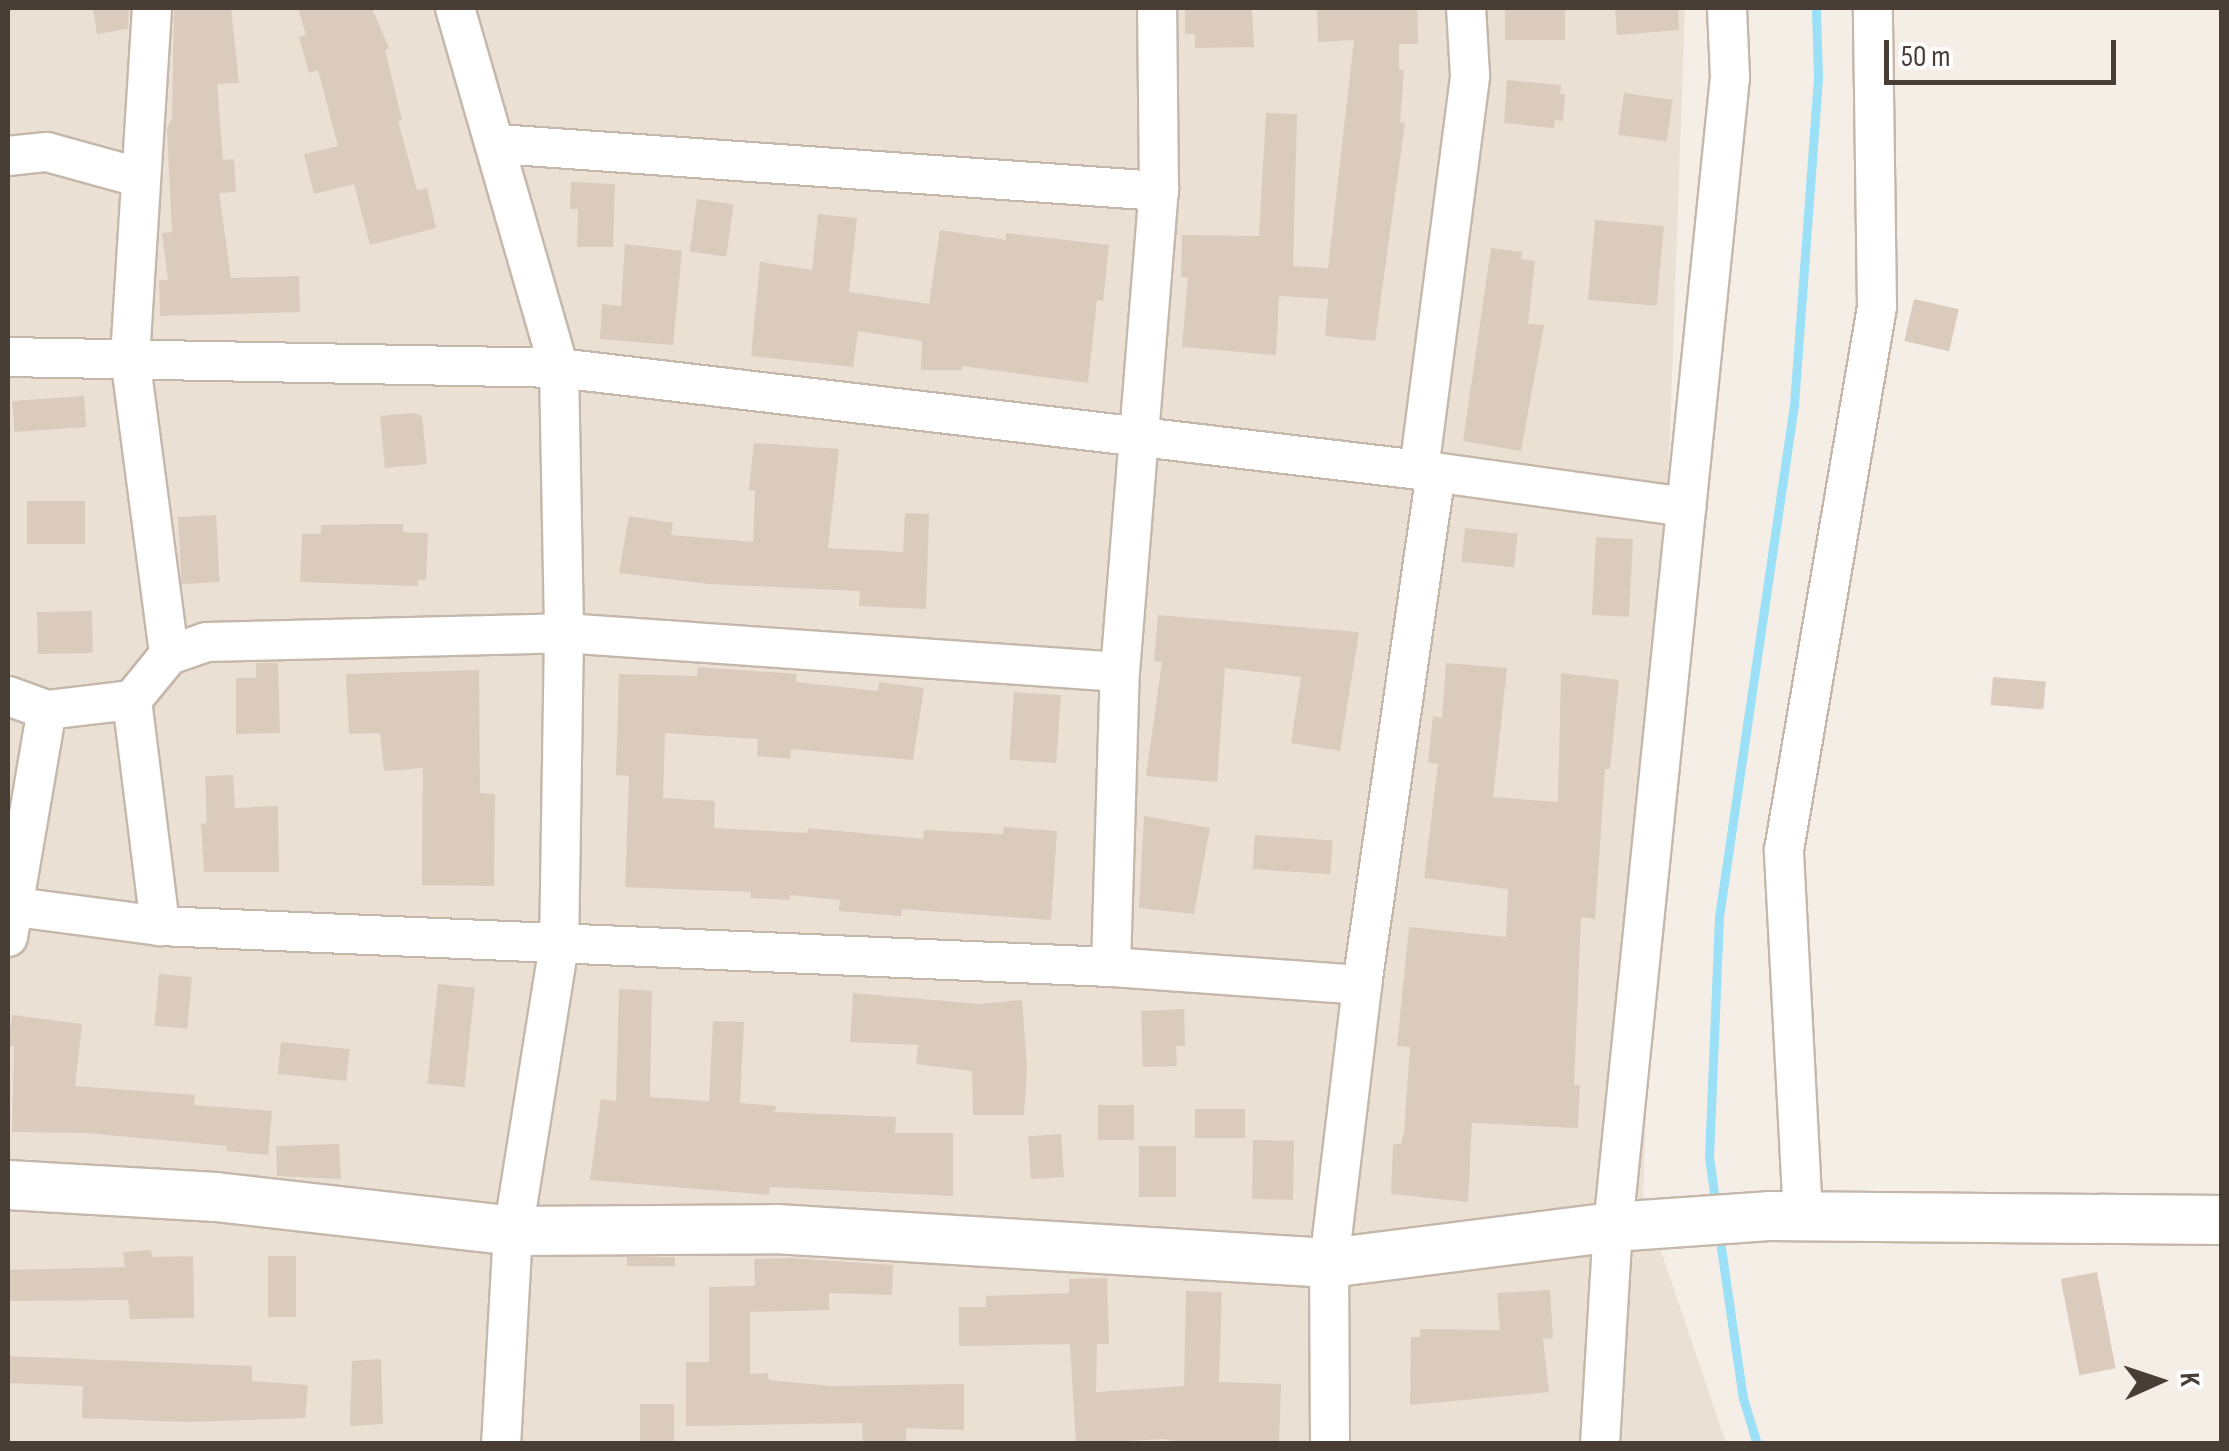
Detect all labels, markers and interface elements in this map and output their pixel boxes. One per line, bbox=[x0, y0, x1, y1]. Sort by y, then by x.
scale bar bbox=[1889, 20, 2122, 82]
text: 50 m bbox=[1901, 39, 1950, 75]
north arrow bbox=[2109, 1331, 2209, 1431]
text: K bbox=[2173, 1372, 2206, 1387]

